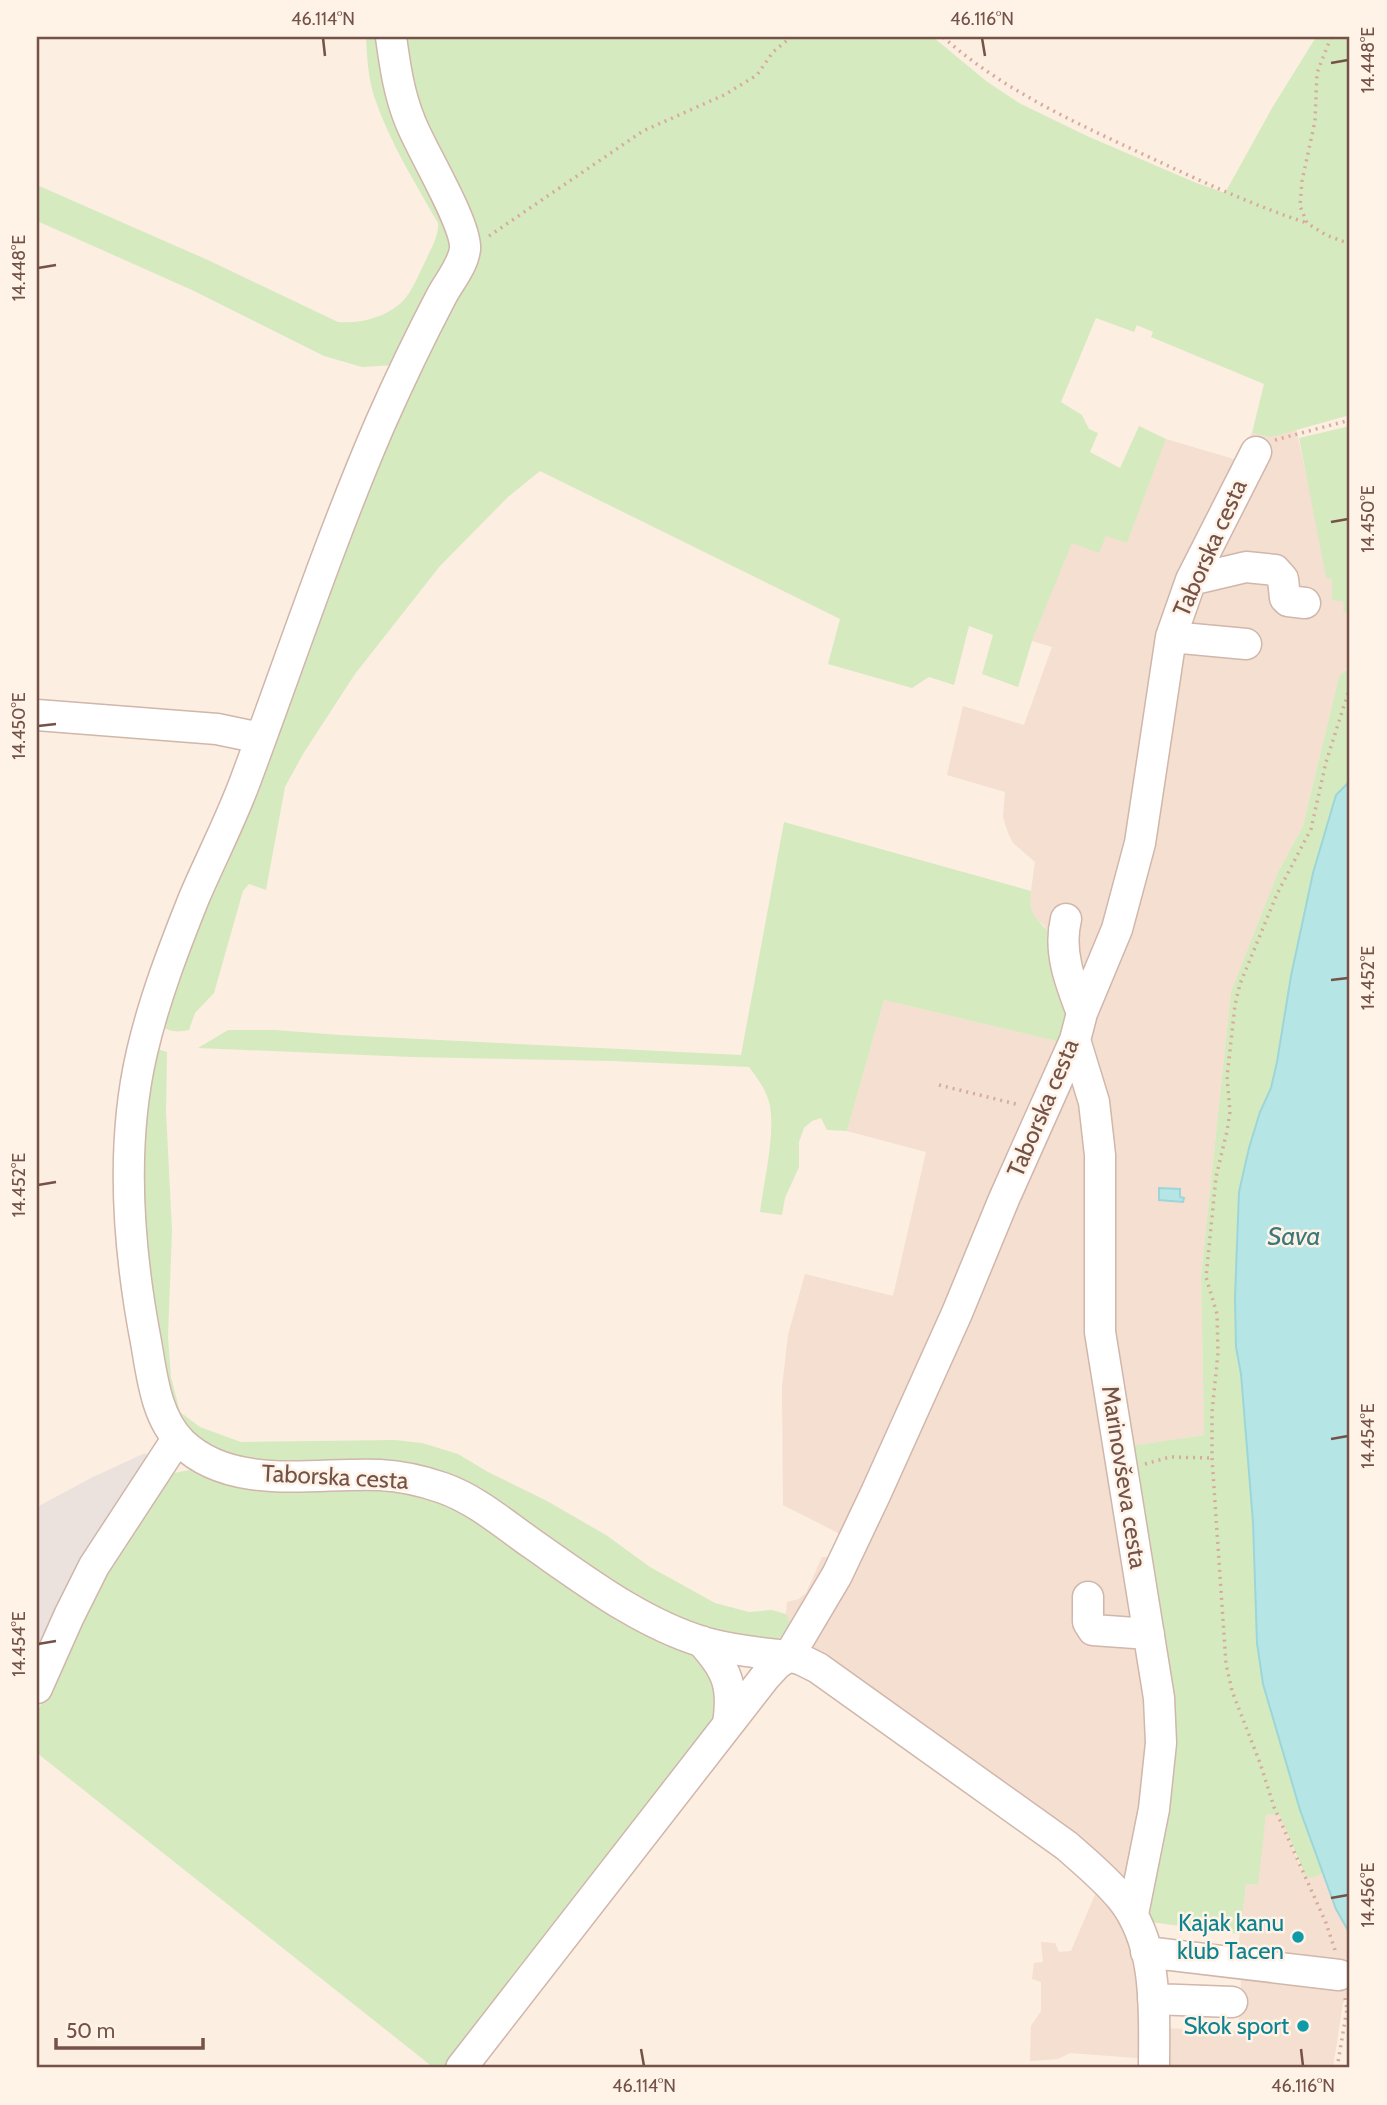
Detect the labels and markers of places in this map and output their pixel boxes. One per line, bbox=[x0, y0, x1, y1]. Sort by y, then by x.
place label: Kajak kanu klub Tacen bbox=[1177, 1908, 1284, 1965]
marker: Kajak kanu klub Tacen bbox=[1290, 1929, 1306, 1945]
place label: Skok sport bbox=[1183, 2011, 1289, 2040]
marker: Skok sport bbox=[1295, 2018, 1311, 2034]

